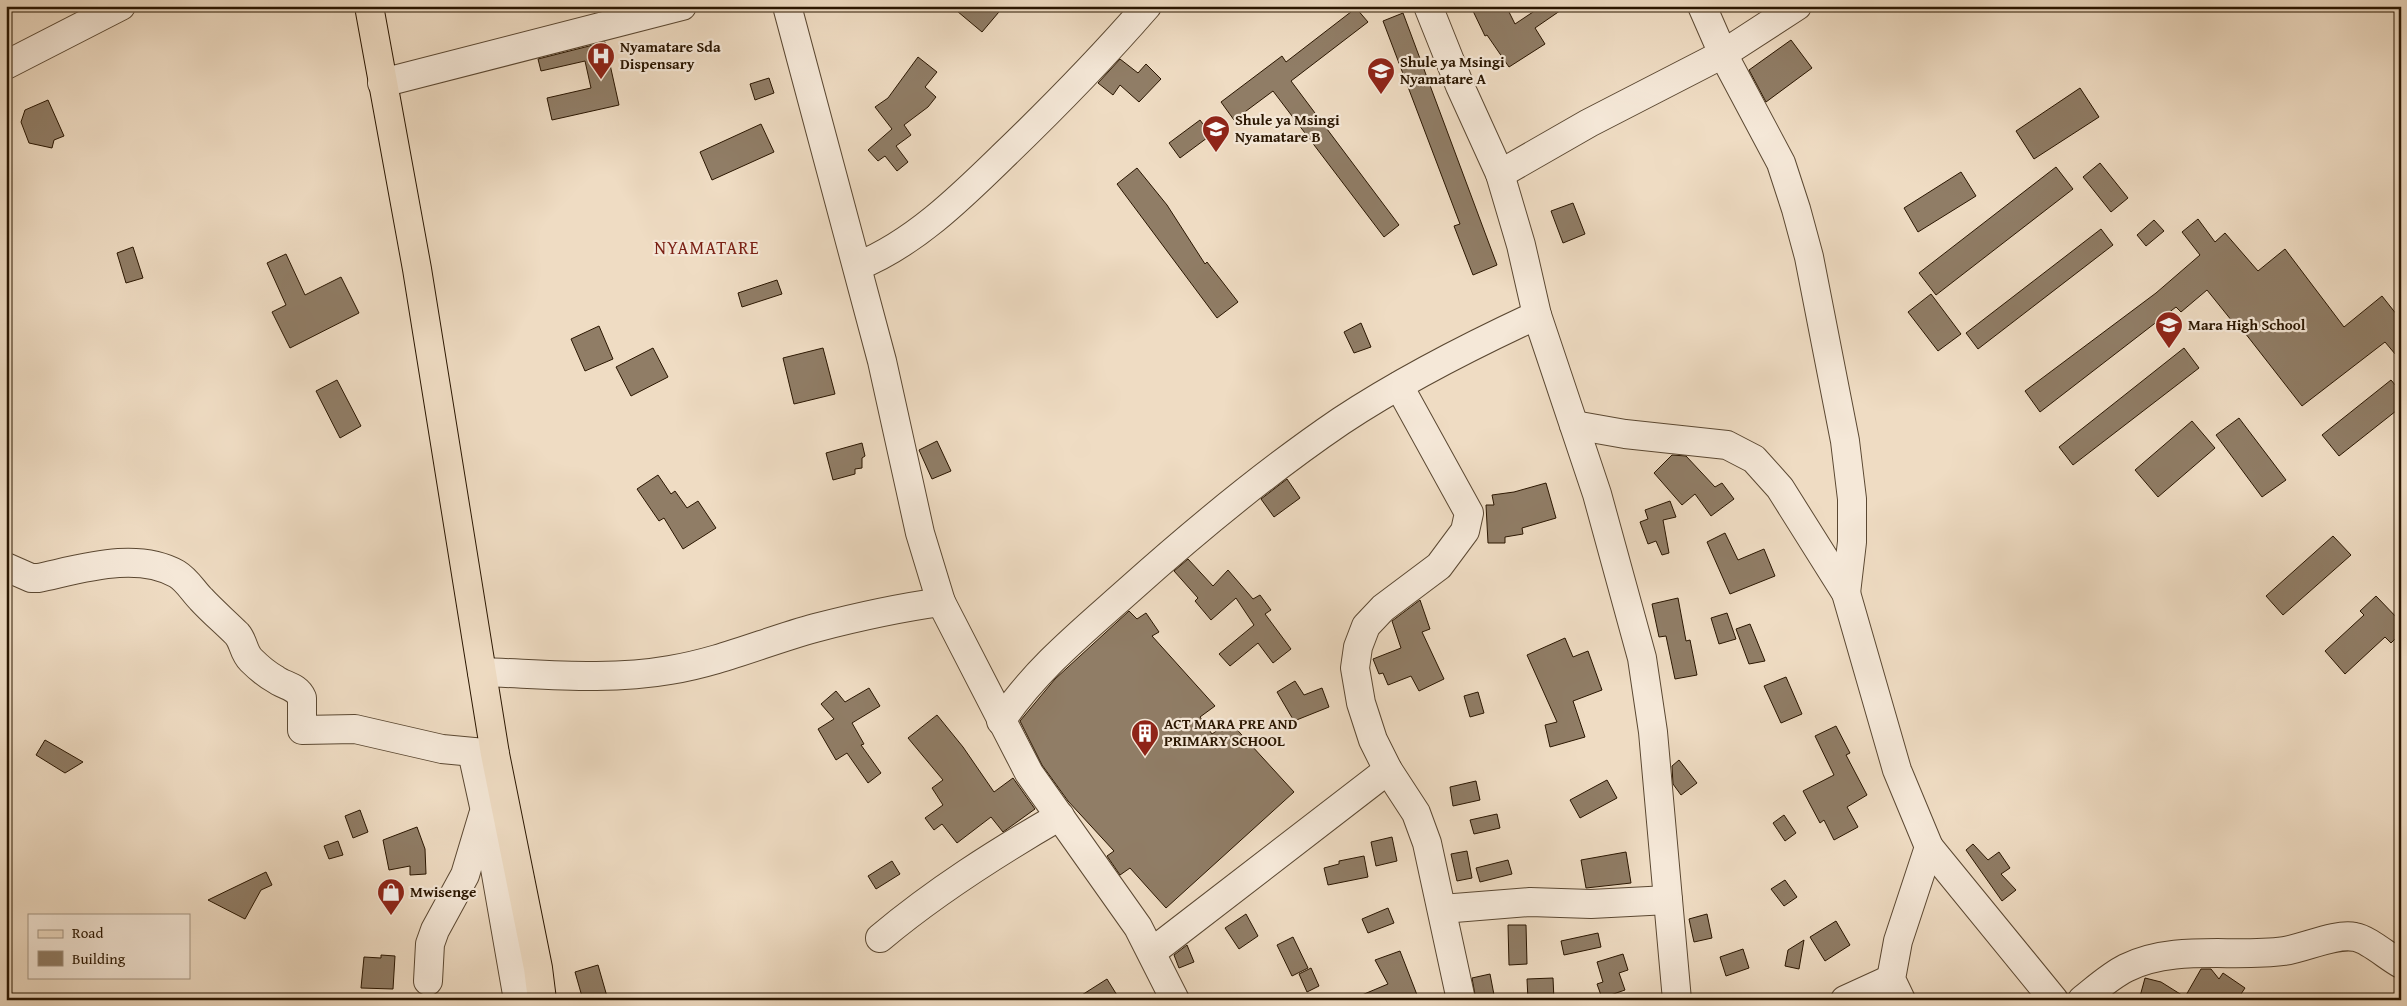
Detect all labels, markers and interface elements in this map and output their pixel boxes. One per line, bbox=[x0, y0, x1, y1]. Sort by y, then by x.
place label: Nyamatare Sda Dispensary bbox=[620, 36, 721, 74]
hospital icon: Nyamatare Sda Dispensary bbox=[586, 41, 616, 80]
place label: Shule ya Msingi Nyamatare A bbox=[1400, 51, 1505, 89]
school or university icon: Shule ya Msingi Nyamatare A bbox=[1366, 56, 1396, 95]
place label: Shule ya Msingi Nyamatare B bbox=[1235, 109, 1340, 147]
school or university icon: Shule ya Msingi Nyamatare B bbox=[1201, 114, 1231, 153]
district label: NYAMATARE bbox=[654, 234, 760, 261]
school or university icon: Mara High School bbox=[2154, 310, 2184, 349]
place label: Mara High School bbox=[2188, 314, 2306, 335]
place label: ACT MARA PRE AND PRIMARY SCHOOL bbox=[1164, 713, 1298, 751]
building icon: ACT MARA PRE AND PRIMARY SCHOOL bbox=[1130, 718, 1160, 757]
shop icon: Mwisenge bbox=[376, 877, 406, 916]
place label: Mwisenge bbox=[410, 881, 476, 902]
legend bbox=[28, 914, 190, 978]
text: Road bbox=[72, 922, 103, 943]
text: Building bbox=[72, 948, 126, 969]

